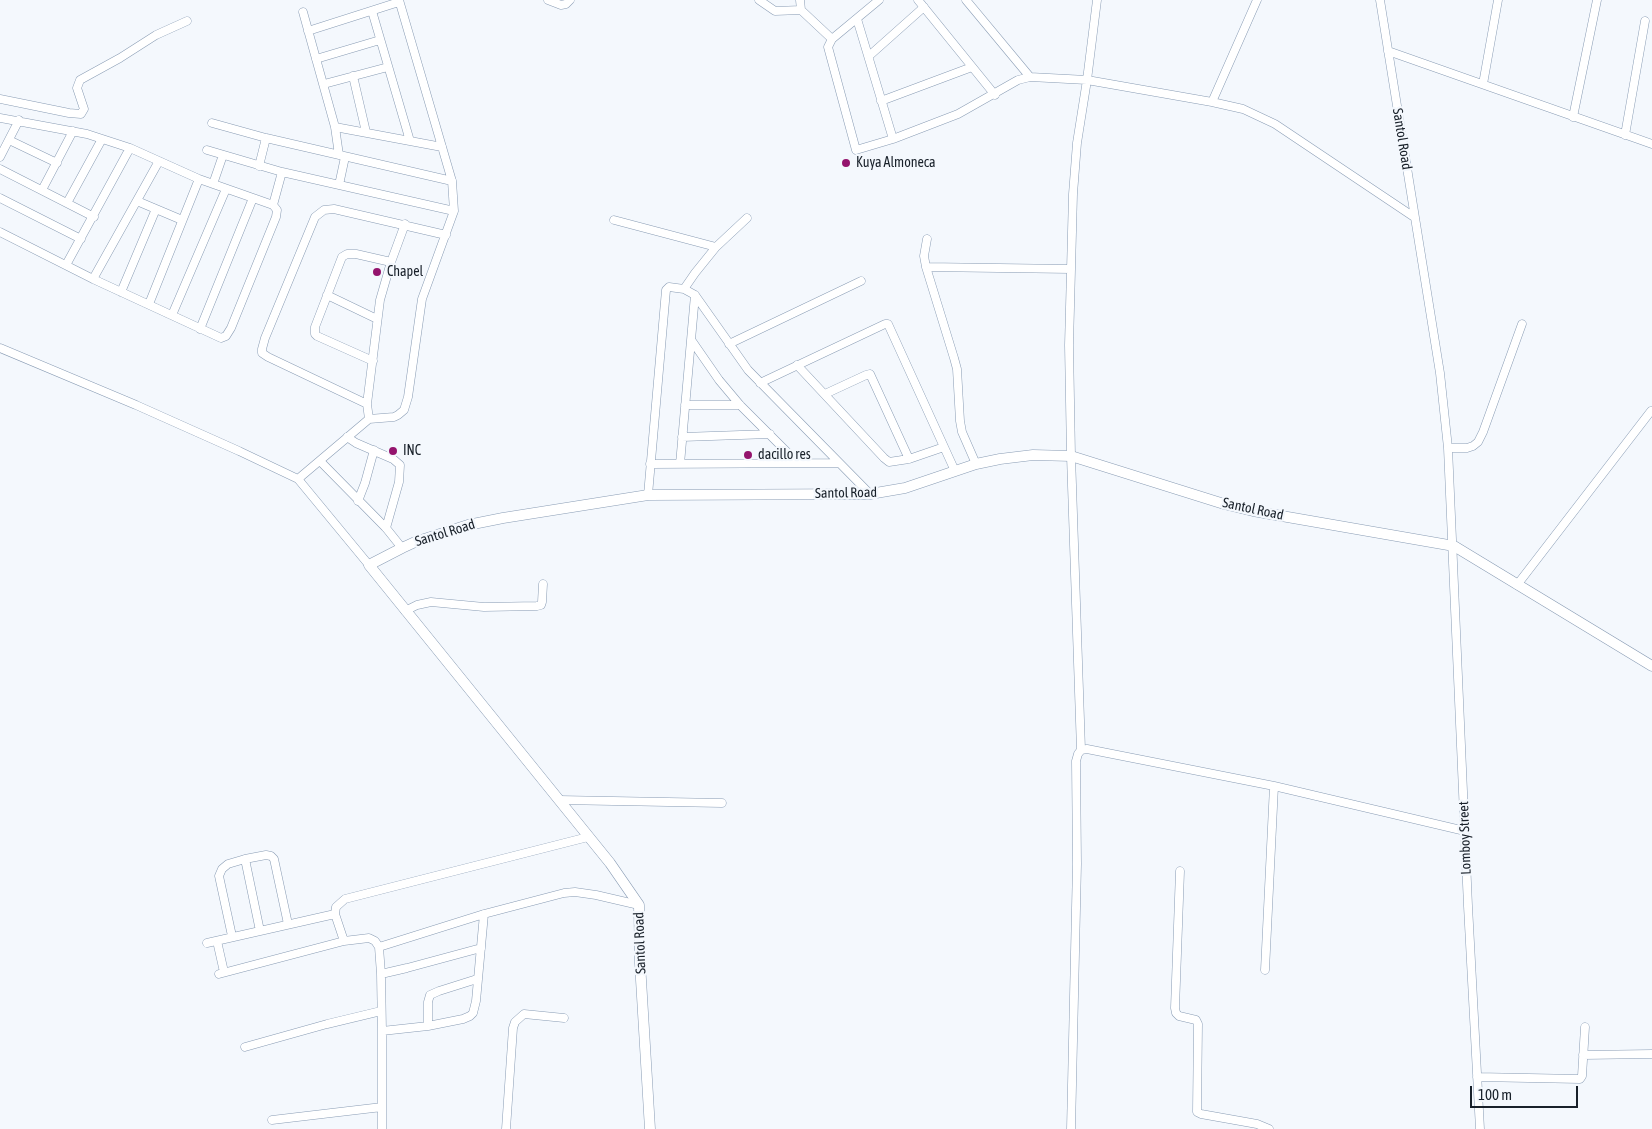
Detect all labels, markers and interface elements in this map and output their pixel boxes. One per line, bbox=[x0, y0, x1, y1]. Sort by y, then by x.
street label: Santol Road bbox=[1389, 107, 1415, 171]
place label: Kuya Almoneca bbox=[856, 155, 936, 171]
marker: Kuya Almoneca bbox=[840, 157, 852, 169]
place label: Chapel bbox=[387, 264, 423, 280]
marker: Chapel bbox=[371, 266, 383, 278]
place label: INC bbox=[403, 443, 421, 459]
marker: INC bbox=[387, 445, 399, 457]
place label: dacillo res bbox=[758, 447, 811, 463]
marker: dacillo res bbox=[742, 449, 754, 461]
street label: Santol Road bbox=[815, 484, 877, 502]
street label: Santol Road bbox=[1221, 494, 1285, 524]
street label: Santol Road bbox=[413, 516, 477, 550]
street label: Lomboy Street bbox=[1455, 801, 1475, 875]
street label: Santol Road bbox=[631, 912, 649, 974]
scale bar bbox=[1472, 1076, 1580, 1108]
text: 100 m bbox=[1478, 1086, 1512, 1103]

